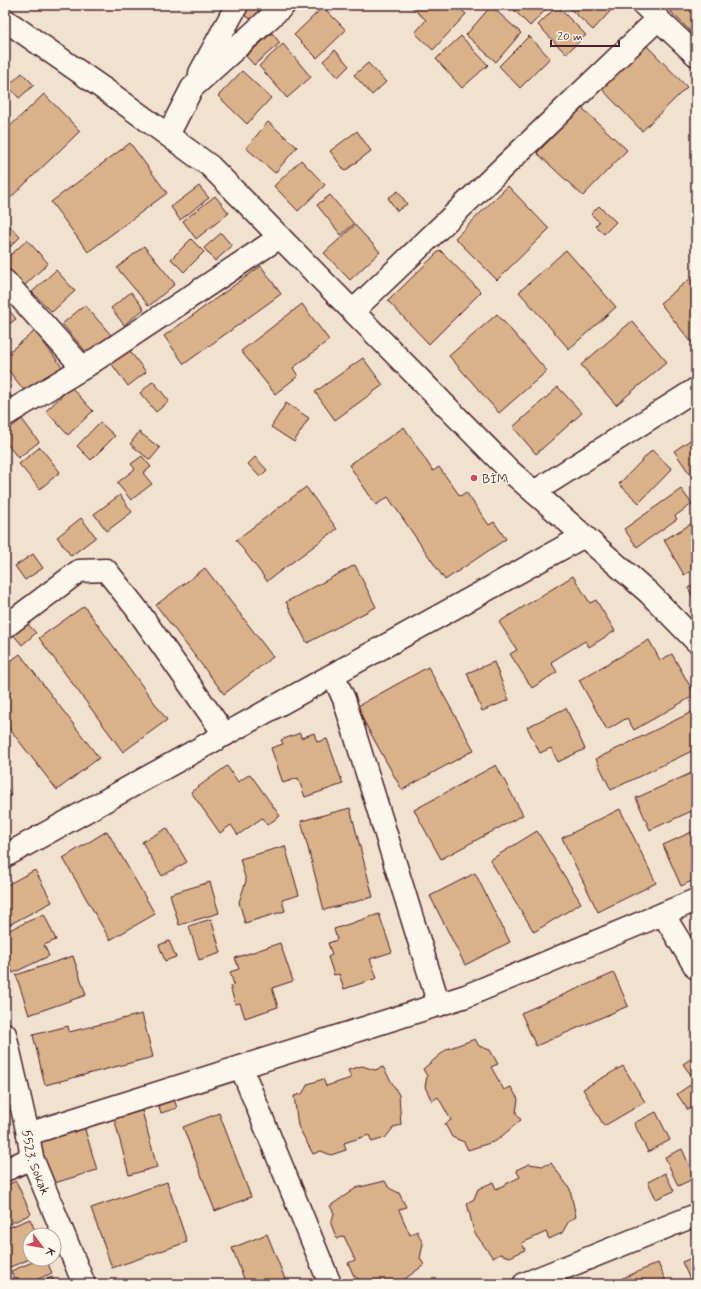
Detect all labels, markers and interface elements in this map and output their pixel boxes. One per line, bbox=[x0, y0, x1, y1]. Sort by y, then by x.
scale bar bbox=[551, 22, 619, 48]
text: 20 m bbox=[557, 29, 583, 45]
place label: BİM bbox=[482, 471, 508, 488]
marker: BİM bbox=[469, 473, 479, 483]
street label: 5523. Sokak bbox=[17, 1128, 53, 1198]
north arrow bbox=[22, 1227, 62, 1267]
text: K bbox=[42, 1245, 58, 1259]

